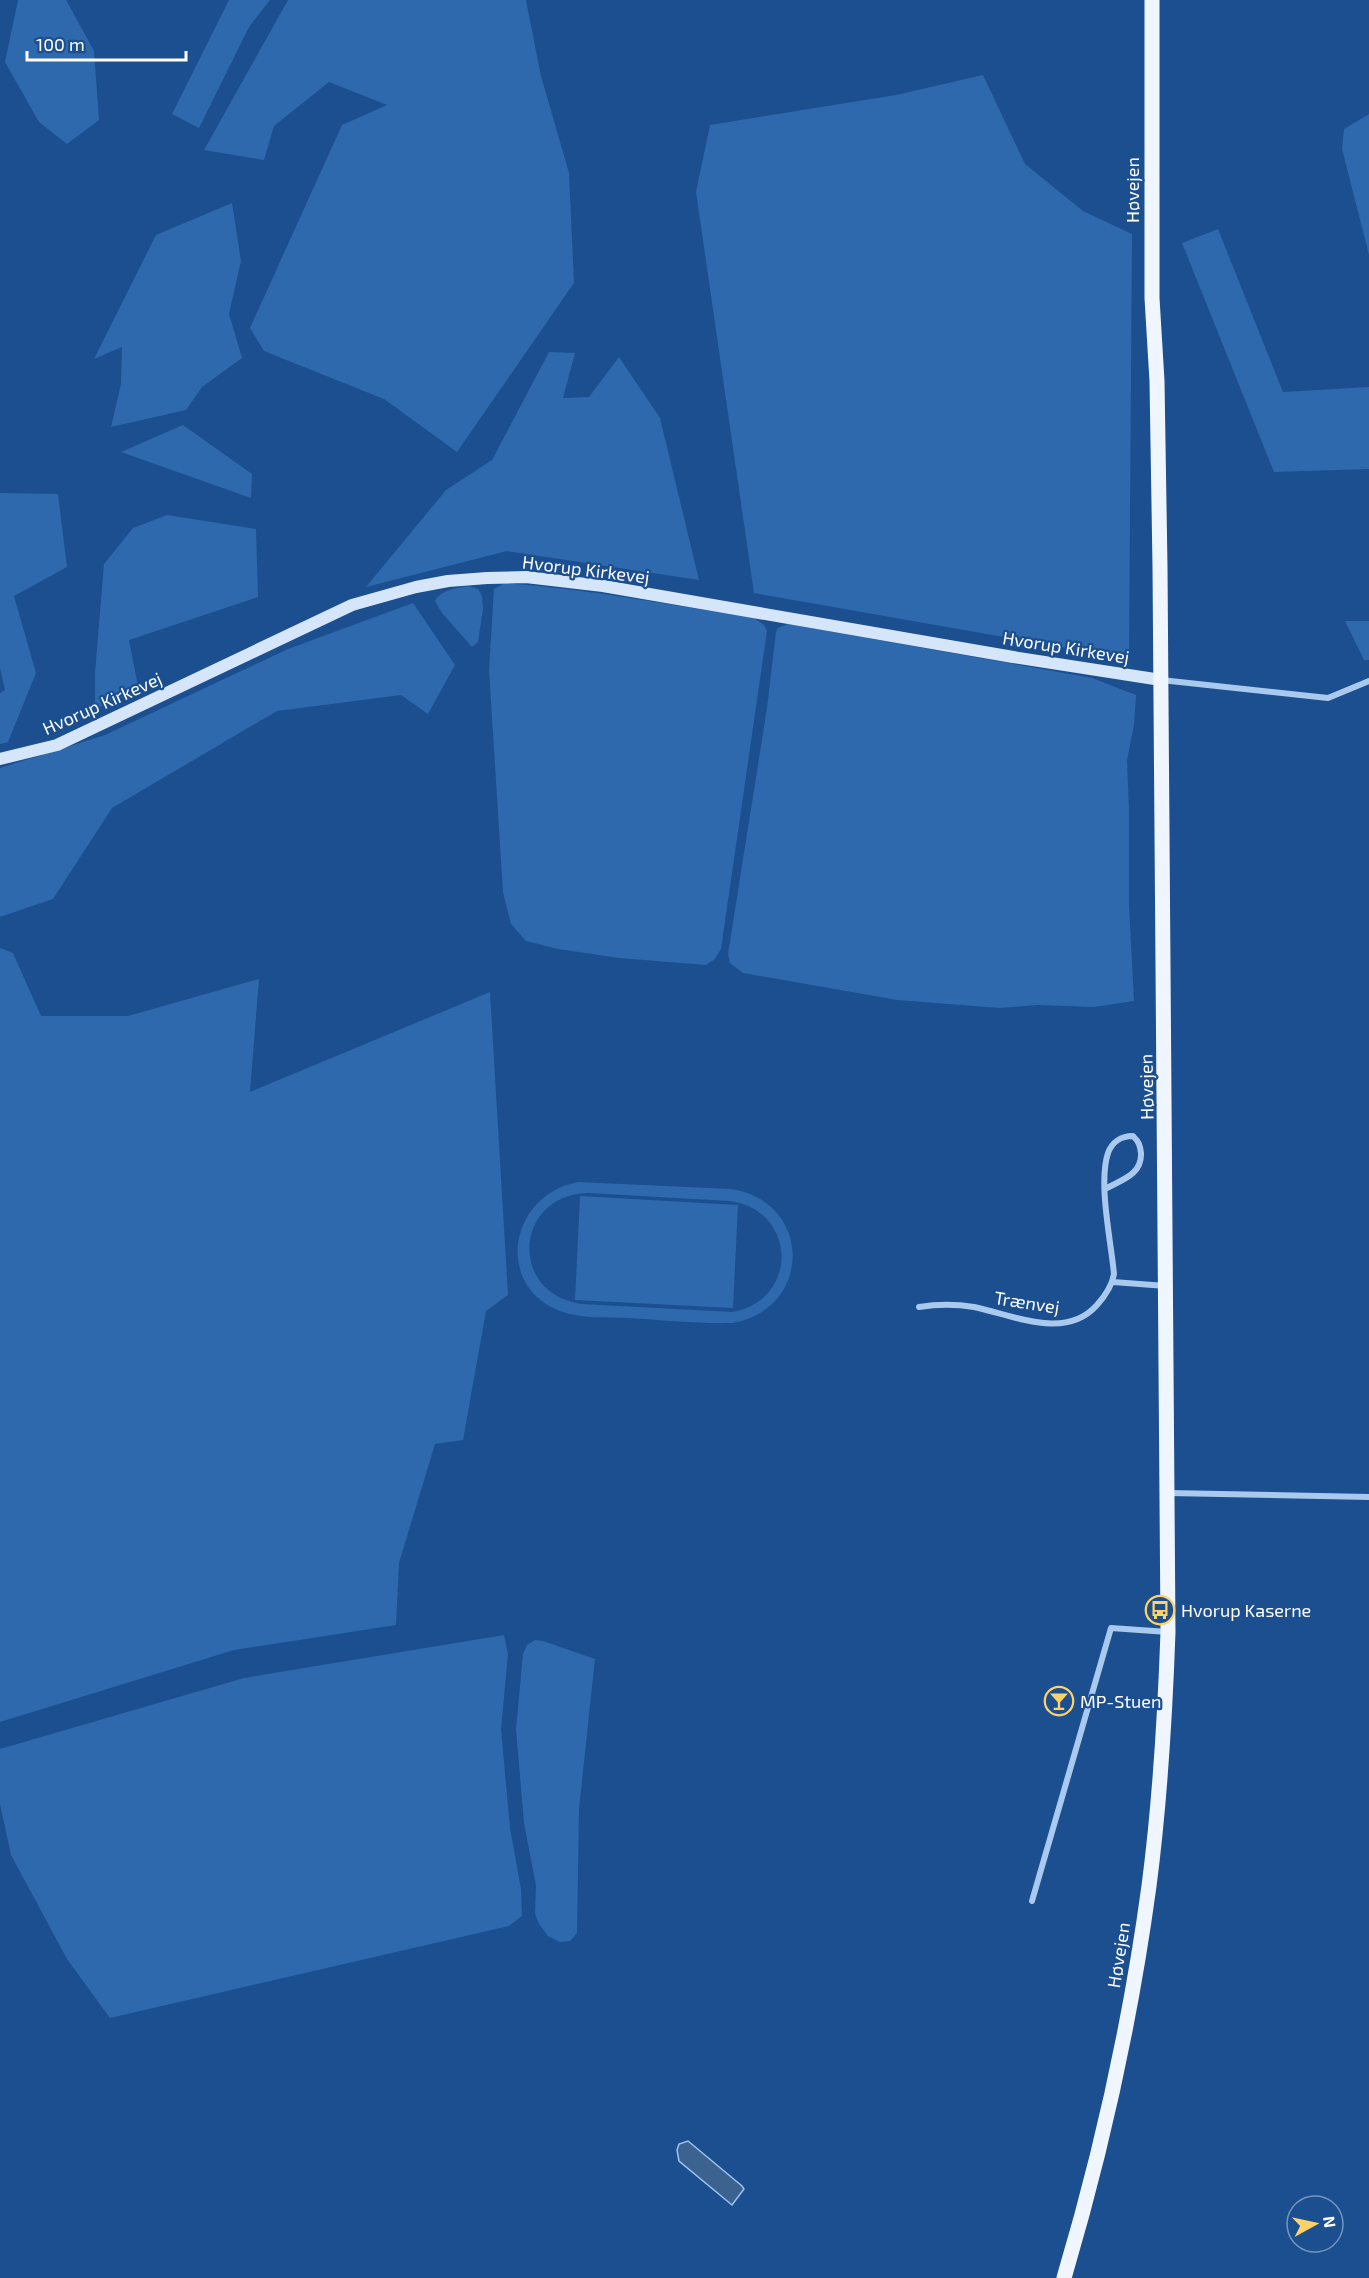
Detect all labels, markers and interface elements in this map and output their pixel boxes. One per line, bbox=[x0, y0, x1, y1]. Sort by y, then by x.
scale bar bbox=[27, 24, 186, 62]
text: 100 m bbox=[36, 33, 85, 55]
street label: Høvejen bbox=[1121, 157, 1143, 223]
street label: Hvorup Kirkevej bbox=[521, 550, 651, 588]
street label: Hvorup Kirkevej bbox=[1001, 626, 1131, 668]
street label: Hvorup Kirkevej bbox=[39, 667, 165, 739]
street label: Høvejen bbox=[1134, 1054, 1158, 1120]
street label: Trænvej bbox=[993, 1286, 1061, 1318]
bus stop icon: Hvorup Kaserne bbox=[1144, 1594, 1176, 1626]
place label: Hvorup Kaserne bbox=[1181, 1599, 1311, 1621]
bar icon: MP-Stuen bbox=[1043, 1685, 1075, 1717]
place label: MP-Stuen bbox=[1080, 1690, 1161, 1712]
street label: Høvejen bbox=[1102, 1921, 1134, 1989]
north arrow bbox=[1285, 2194, 1345, 2254]
text: N bbox=[1320, 2215, 1341, 2229]

